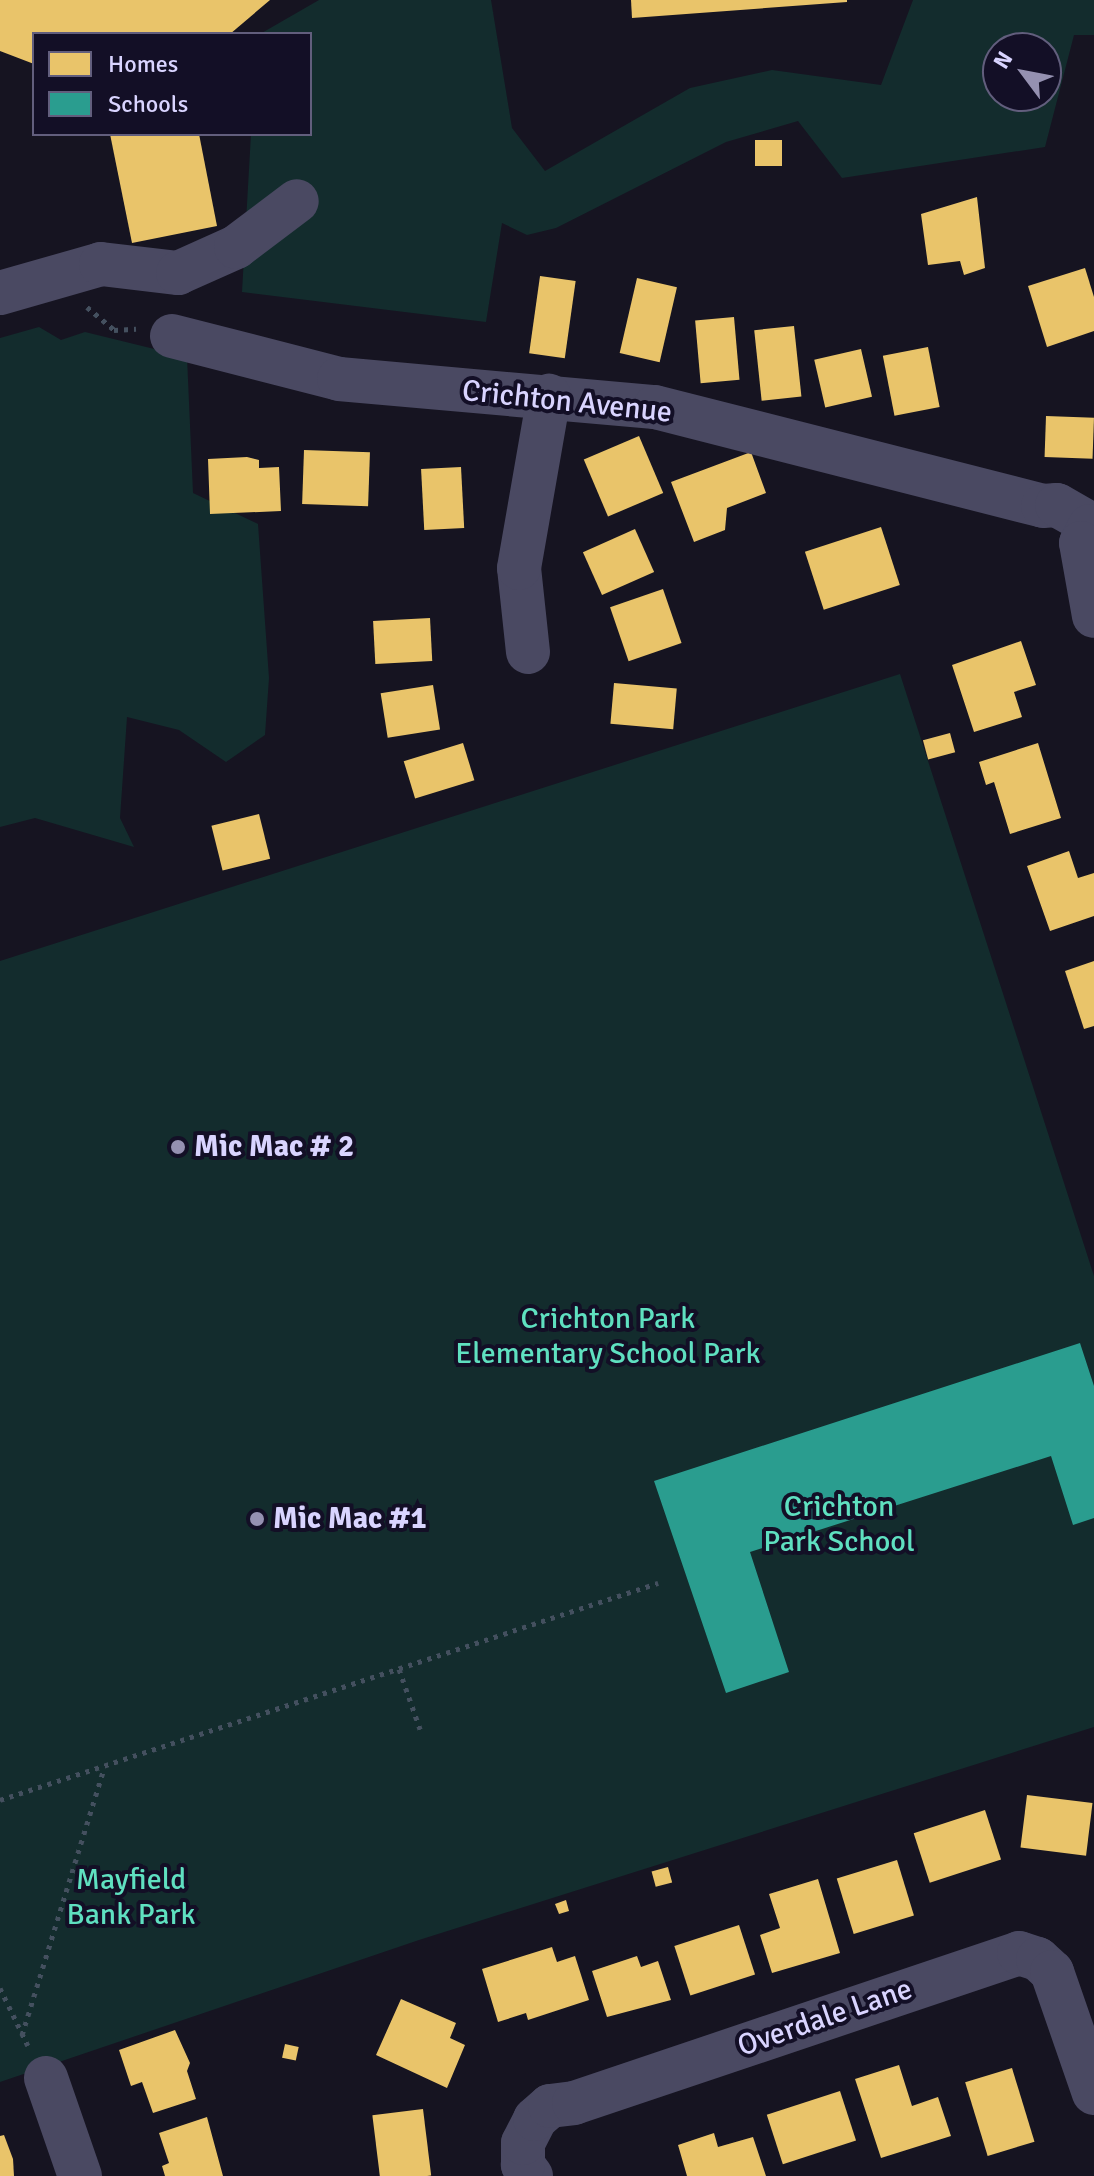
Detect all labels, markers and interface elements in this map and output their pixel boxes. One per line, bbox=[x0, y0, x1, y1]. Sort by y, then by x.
legend bbox=[32, 32, 312, 136]
north arrow bbox=[982, 32, 1062, 112]
text: N bbox=[987, 46, 1018, 74]
text: Homes bbox=[108, 49, 178, 79]
text: Schools bbox=[108, 89, 188, 119]
street label: Crichton Avenue bbox=[460, 373, 674, 431]
place label: Mic Mac # 2 bbox=[194, 1129, 354, 1165]
marker: Mic Mac # 2 bbox=[169, 1138, 187, 1156]
park label: Crichton Park Elementary School Park bbox=[455, 1301, 761, 1372]
park label: Crichton Park School bbox=[763, 1489, 915, 1560]
place label: Mic Mac #1 bbox=[273, 1501, 427, 1537]
marker: Mic Mac #1 bbox=[248, 1510, 266, 1528]
park label: Mayfield Bank Park bbox=[66, 1862, 196, 1932]
street label: Overdale Lane bbox=[733, 1971, 917, 2065]

